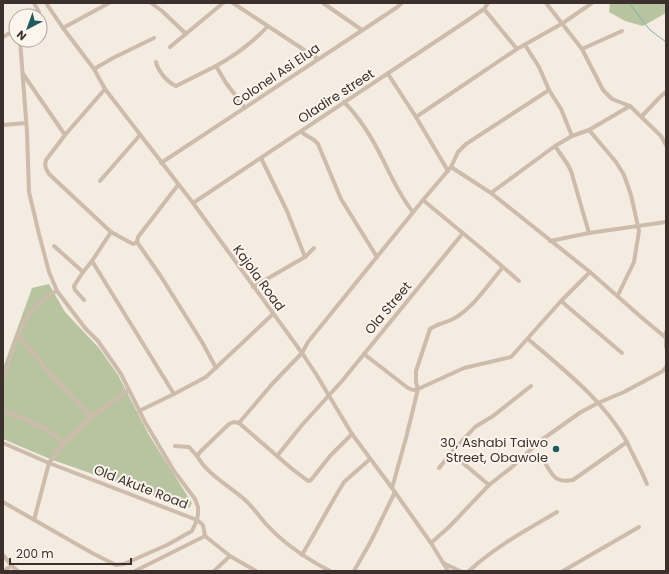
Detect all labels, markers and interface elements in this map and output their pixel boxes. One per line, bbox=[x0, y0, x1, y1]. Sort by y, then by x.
north arrow bbox=[8, 8, 48, 48]
text: N bbox=[13, 27, 30, 44]
street label: Colonel Asi Elua bbox=[228, 39, 324, 111]
street label: Oladire street bbox=[294, 64, 378, 128]
street label: Kajola Road bbox=[229, 241, 289, 315]
street label: Ola Street bbox=[360, 277, 416, 339]
place label: 30, Ashabi Taiwo Street, Obawole bbox=[440, 433, 548, 467]
marker: 30, Ashabi Taiwo Street, Obawole bbox=[551, 444, 561, 454]
street label: Old Akute Road bbox=[91, 460, 191, 514]
scale bar bbox=[10, 540, 131, 566]
text: 200 m bbox=[16, 545, 54, 562]

